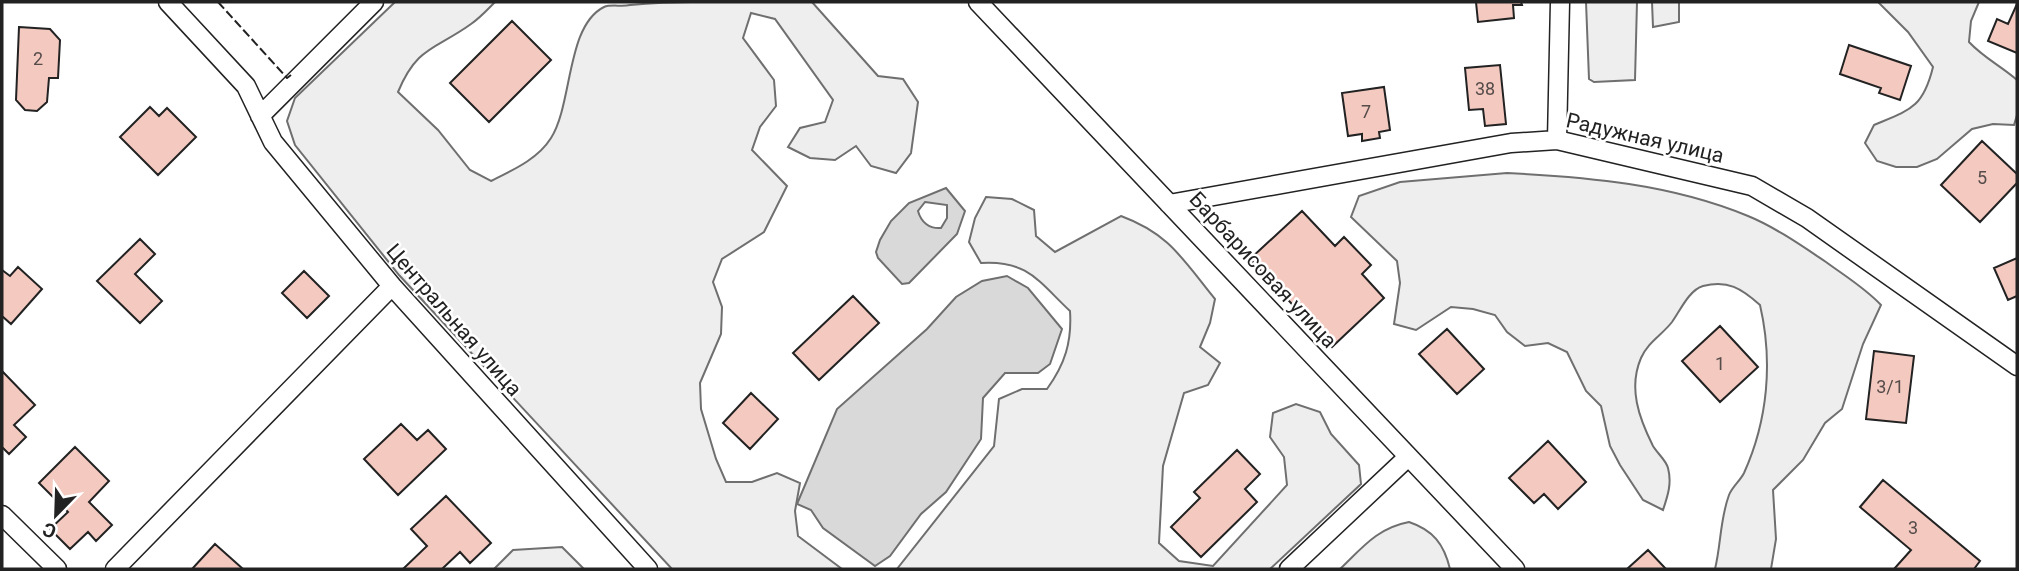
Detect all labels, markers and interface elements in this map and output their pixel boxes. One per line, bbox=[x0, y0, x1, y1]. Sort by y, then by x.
house number: 2 bbox=[33, 48, 43, 69]
house number: 38 bbox=[1475, 78, 1495, 99]
house number: 7 bbox=[1361, 101, 1371, 122]
street label: Радужная улица bbox=[1564, 108, 1726, 168]
house number: 5 bbox=[1977, 167, 1987, 188]
street label: Барбарисовая улица bbox=[1185, 187, 1341, 353]
street label: Центральная улица bbox=[382, 239, 526, 401]
house number: 1 bbox=[1715, 353, 1725, 374]
house number: 3/1 bbox=[1876, 376, 1904, 397]
north arrow bbox=[21, 480, 91, 550]
text: С bbox=[39, 517, 60, 543]
house number: 3 bbox=[1908, 517, 1918, 538]

